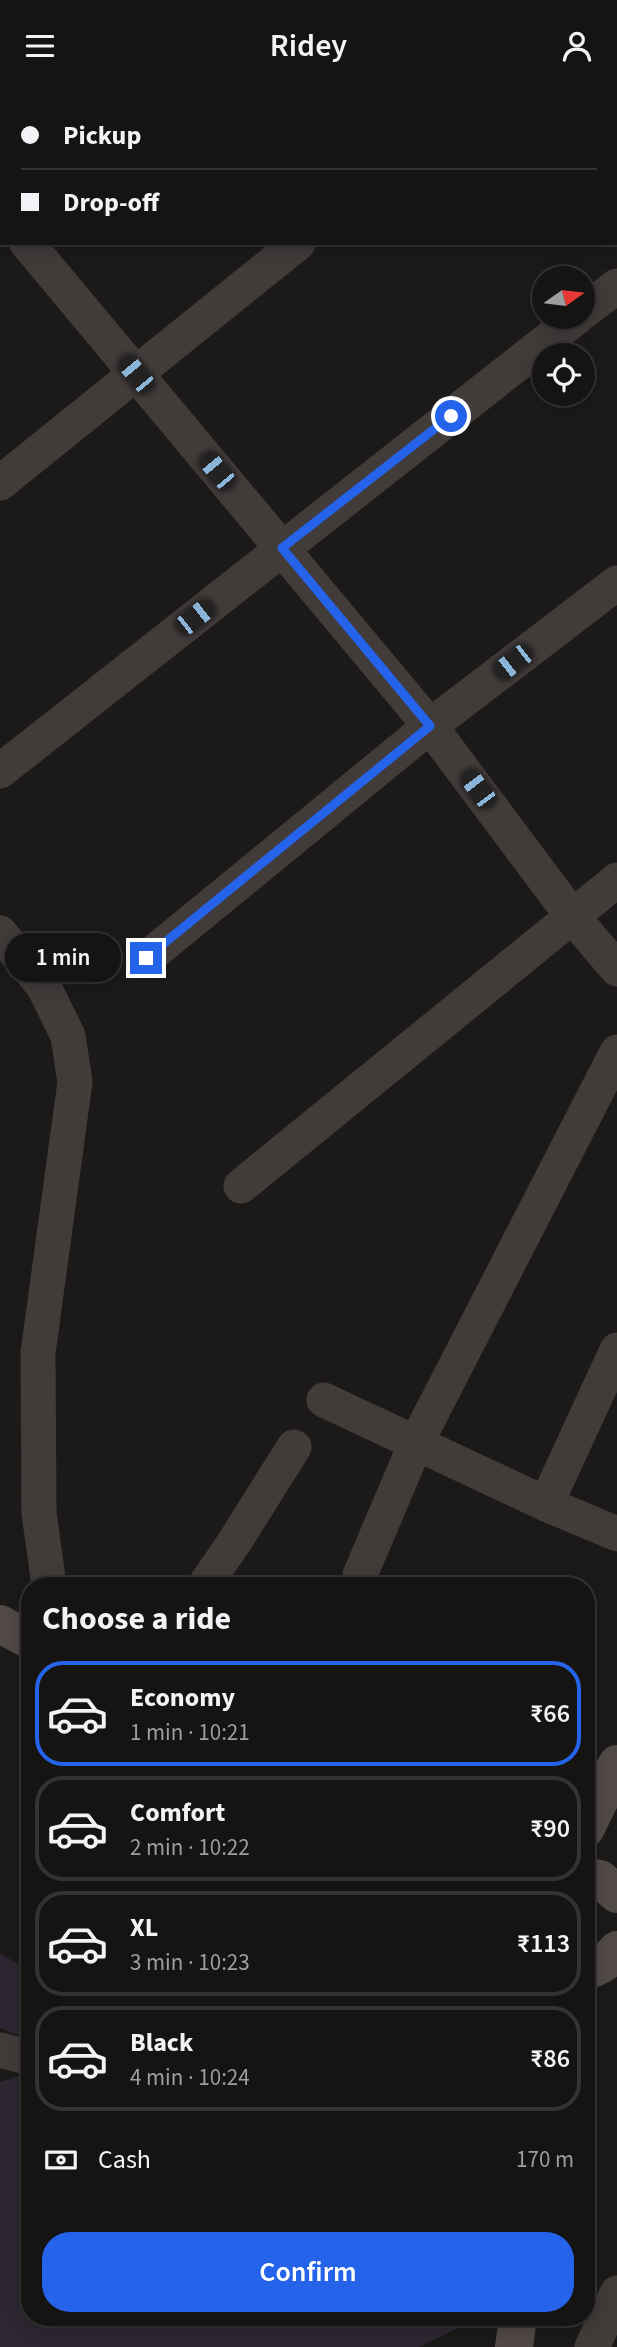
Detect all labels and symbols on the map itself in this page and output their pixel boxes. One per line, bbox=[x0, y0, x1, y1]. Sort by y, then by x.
north arrow bbox=[532, 266, 595, 329]
car bbox=[115, 351, 158, 397]
route start bbox=[435, 400, 467, 432]
car bbox=[196, 448, 239, 494]
car bbox=[172, 596, 219, 638]
car bbox=[490, 641, 537, 683]
car bbox=[457, 766, 500, 812]
callout: 1 min bbox=[6, 933, 122, 983]
route end bbox=[130, 942, 162, 974]

